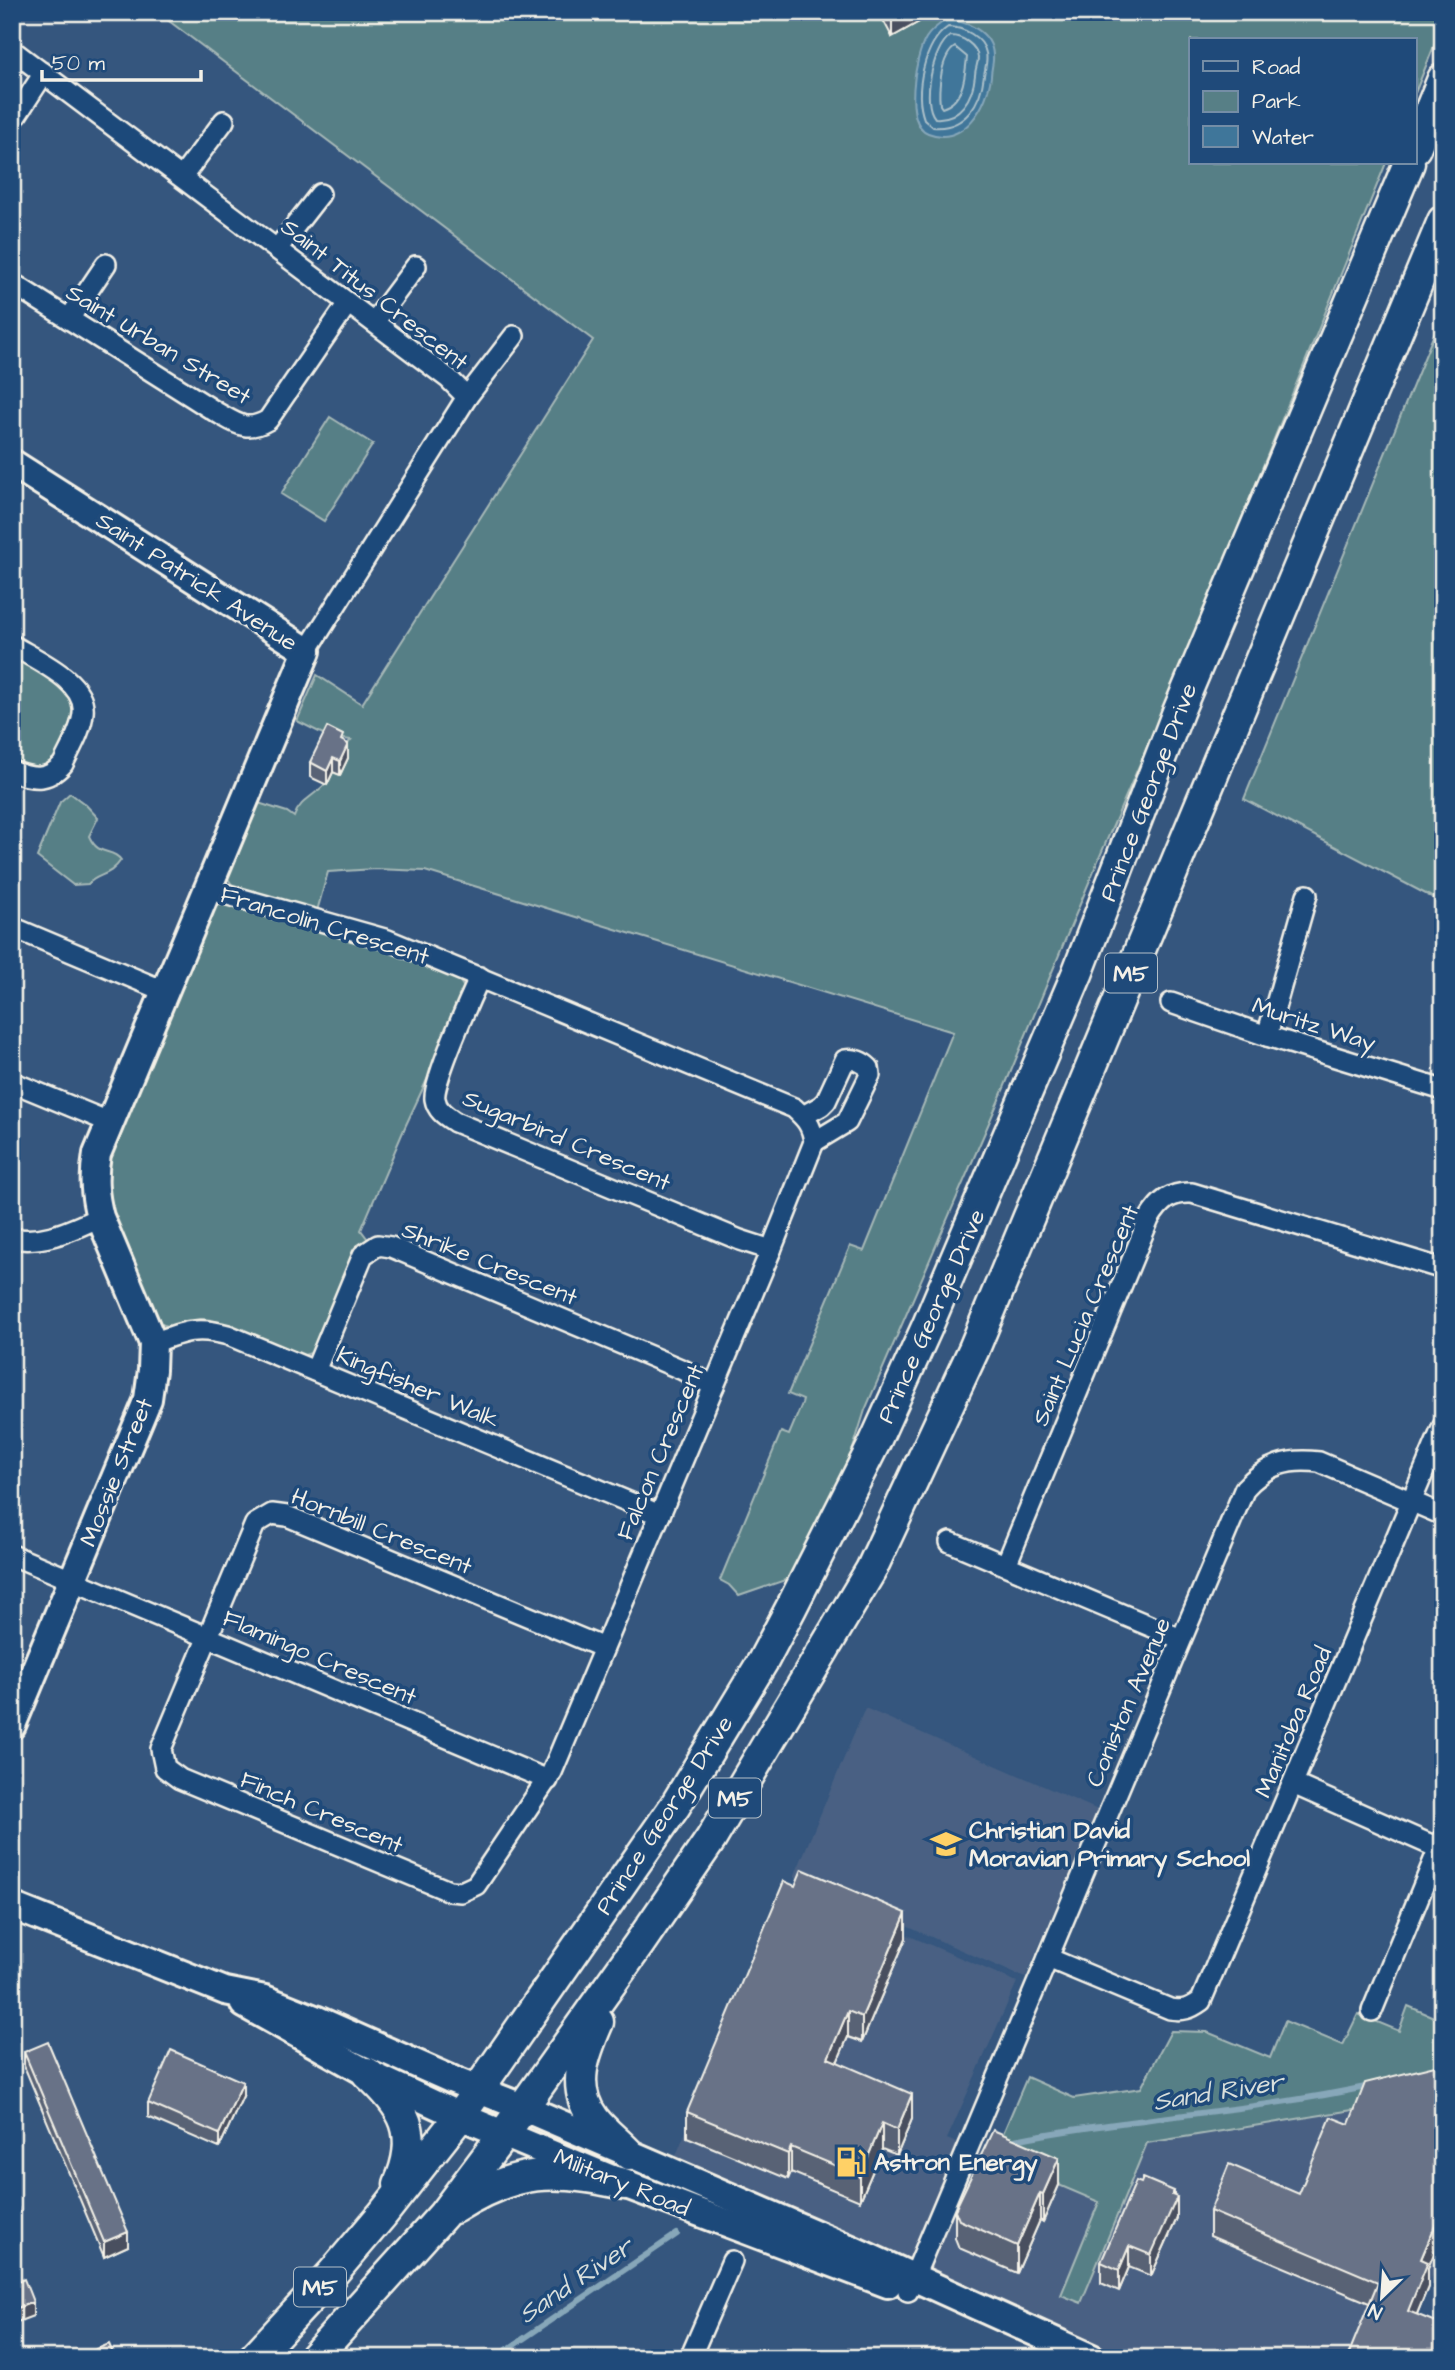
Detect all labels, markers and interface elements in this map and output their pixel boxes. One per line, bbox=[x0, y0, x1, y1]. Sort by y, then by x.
scale bar bbox=[42, 38, 201, 82]
legend bbox=[1189, 38, 1416, 164]
text: 50 m bbox=[52, 49, 106, 78]
text: Road bbox=[1252, 53, 1300, 82]
text: Park bbox=[1252, 87, 1301, 116]
text: Water bbox=[1252, 123, 1314, 152]
street label: Saint Titus Crescent bbox=[273, 211, 476, 379]
street label: Saint Urban Street bbox=[59, 276, 258, 414]
street label: Saint Patrick Avenue bbox=[89, 504, 304, 660]
street label: Prince George Drive bbox=[1092, 678, 1207, 907]
street label: Francolin Crescent bbox=[216, 878, 434, 974]
road number: M5 bbox=[1105, 954, 1157, 992]
street label: Muritz Way bbox=[1247, 989, 1380, 1062]
street label: Sugarbird Crescent bbox=[457, 1082, 676, 1201]
street label: Saint Lucia Crescent bbox=[1024, 1199, 1148, 1431]
street label: Prince George Drive bbox=[869, 1204, 995, 1429]
street label: Shrike Crescent bbox=[397, 1213, 583, 1315]
street label: Kingfisher Walk bbox=[331, 1338, 504, 1438]
street label: Falcon Crescent bbox=[609, 1359, 713, 1546]
street label: Mossie Street bbox=[72, 1393, 162, 1552]
street label: Hornbill Crescent bbox=[286, 1480, 478, 1584]
street label: Flamingo Crescent bbox=[217, 1602, 422, 1715]
street label: Coniston Avenue bbox=[1078, 1612, 1180, 1792]
street label: Manitoba Road bbox=[1247, 1641, 1341, 1803]
street label: Prince George Drive bbox=[588, 1709, 743, 1922]
street label: Finch Crescent bbox=[235, 1763, 409, 1863]
road number: M5 bbox=[709, 1778, 761, 1817]
place label: Christian David Moravian Primary School bbox=[969, 1814, 1250, 1878]
school or university icon: Christian David Moravian Primary School bbox=[929, 1827, 963, 1861]
water label: Sand River bbox=[1151, 2064, 1288, 2120]
street label: Military Road bbox=[548, 2140, 695, 2227]
fuel station icon: Astron Energy bbox=[834, 2145, 868, 2179]
place label: Astron Energy bbox=[874, 2146, 1038, 2182]
water label: Sand River bbox=[511, 2228, 642, 2332]
north arrow bbox=[1346, 2262, 1416, 2332]
road number: M5 bbox=[294, 2268, 346, 2306]
text: N bbox=[1364, 2296, 1387, 2326]

